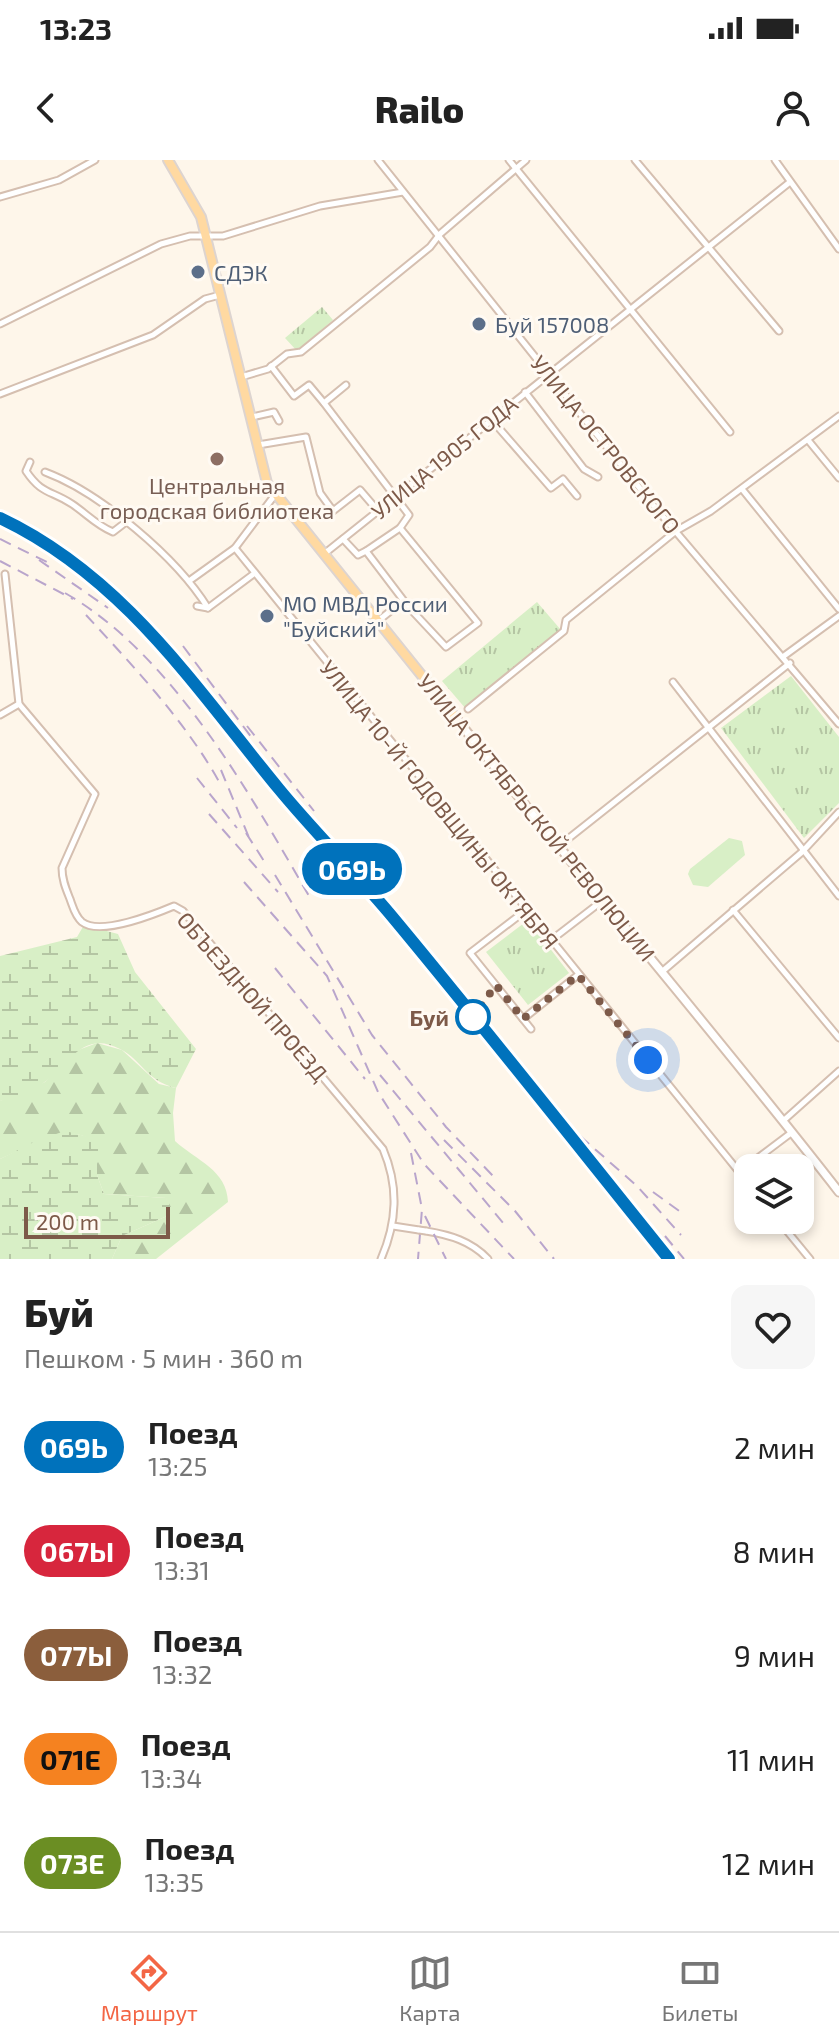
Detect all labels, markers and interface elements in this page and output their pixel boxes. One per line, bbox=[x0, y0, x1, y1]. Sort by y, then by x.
text: 13:23 bbox=[40, 10, 112, 46]
icon: back bbox=[24, 86, 68, 130]
icon: person bbox=[771, 86, 815, 130]
text: Railo bbox=[375, 87, 464, 130]
place label: СДЭК bbox=[214, 259, 268, 285]
marker: СДЭК bbox=[189, 263, 207, 281]
place label: Буй 157008 bbox=[495, 311, 609, 338]
marker: Буй 157008 bbox=[470, 315, 488, 333]
street label: УЛИЦА ОСТРОВСКОГО bbox=[526, 350, 686, 538]
street label: УЛИЦА 1905 ГОДА bbox=[366, 390, 522, 524]
marker: Центральная городская библиотека bbox=[208, 450, 226, 468]
place label: Центральная городская библиотека bbox=[100, 472, 334, 523]
place label: МО МВД России "Буйский" bbox=[283, 590, 448, 642]
marker: МО МВД России "Буйский" bbox=[258, 607, 276, 625]
street label: УЛИЦА 10-Й ГОДОВЩИНЫ ОКТЯБРЯ bbox=[315, 654, 565, 954]
street label: УЛИЦА ОКТЯБРЬСКОЙ РЕВОЛЮЦИИ bbox=[413, 668, 661, 966]
line badge: 069Ь bbox=[296, 843, 408, 895]
text: 069Ь bbox=[318, 852, 386, 886]
street label: ОБЪЕЗДНОЙ ПРОЕЗД bbox=[172, 906, 334, 1086]
marker: Буй bbox=[456, 1000, 490, 1034]
place label: Буй bbox=[410, 1004, 449, 1030]
your location bbox=[628, 1040, 668, 1080]
map controls bbox=[734, 1154, 814, 1234]
button: layers bbox=[734, 1154, 814, 1234]
scale bar bbox=[24, 1203, 170, 1239]
text: 200 m bbox=[36, 1208, 99, 1234]
button: heart bbox=[731, 1285, 815, 1369]
text: Буй bbox=[24, 1289, 94, 1335]
text: Пешком · 5 мин · 360 m bbox=[24, 1342, 303, 1373]
text: Поезд bbox=[148, 1414, 238, 1450]
text: 2 мин bbox=[734, 1429, 815, 1465]
text: 069Ь bbox=[40, 1430, 108, 1464]
text: 13:25 bbox=[148, 1450, 207, 1481]
text: Поезд bbox=[154, 1518, 244, 1554]
text: 8 мин bbox=[733, 1533, 815, 1569]
text: 067Ы bbox=[40, 1534, 114, 1568]
text: 13:31 bbox=[154, 1554, 210, 1585]
text: Поезд bbox=[152, 1622, 242, 1658]
text: 9 мин bbox=[734, 1637, 815, 1673]
text: 077Ы bbox=[40, 1638, 112, 1672]
text: 13:32 bbox=[152, 1658, 212, 1689]
text: Поезд bbox=[141, 1726, 231, 1762]
text: 11 мин bbox=[727, 1741, 815, 1777]
text: 071Е bbox=[40, 1742, 101, 1776]
text: 13:34 bbox=[141, 1762, 202, 1793]
text: Поезд bbox=[145, 1830, 234, 1866]
text: 12 мин bbox=[722, 1845, 815, 1881]
text: 073Е bbox=[40, 1846, 105, 1880]
text: 13:35 bbox=[145, 1866, 204, 1897]
tab: Маршрут bbox=[101, 1951, 198, 2025]
tab: Карта bbox=[399, 1951, 460, 2025]
tab: Билеты bbox=[662, 1951, 738, 2025]

